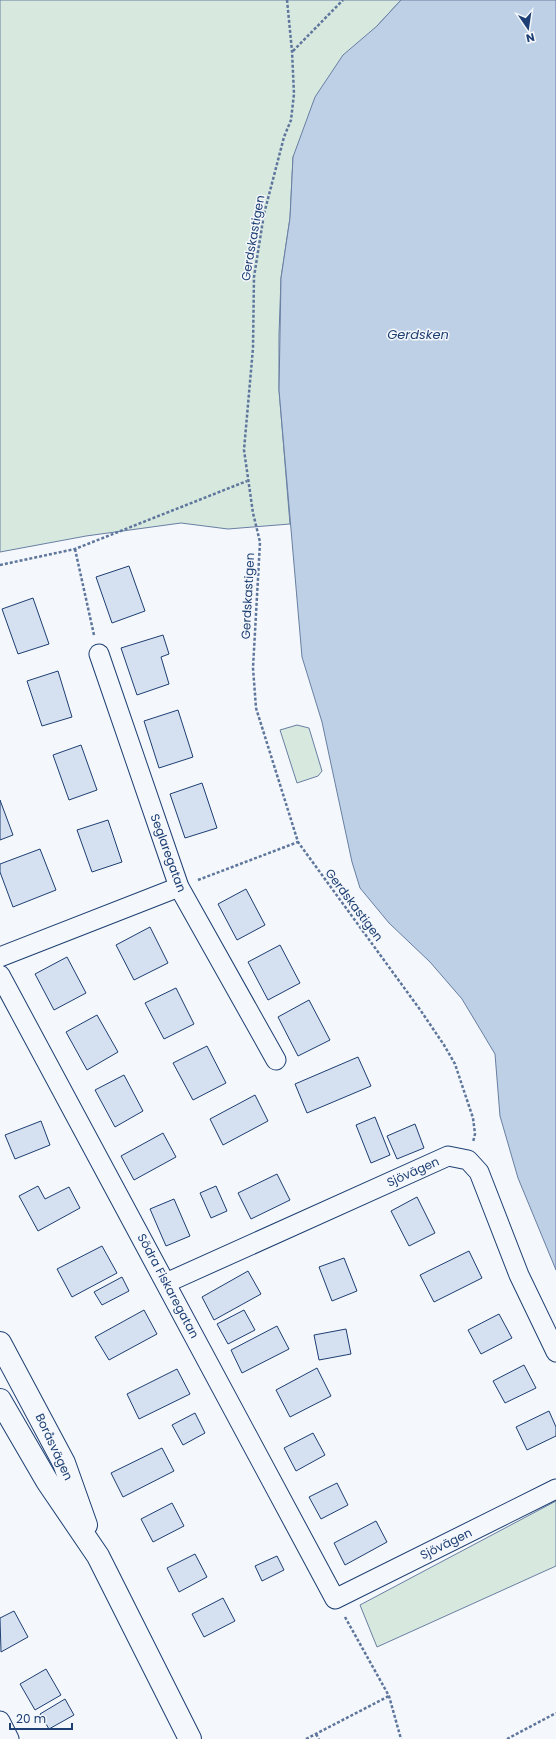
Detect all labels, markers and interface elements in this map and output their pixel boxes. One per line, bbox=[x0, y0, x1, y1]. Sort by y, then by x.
north arrow bbox=[508, 8, 548, 48]
text: N bbox=[524, 29, 536, 46]
street label: Gerdskastigen bbox=[237, 194, 268, 282]
water label: Gerdsken bbox=[387, 325, 449, 344]
street label: Gerdskastigen bbox=[237, 552, 258, 640]
street label: Seglaregatan bbox=[146, 811, 190, 894]
street label: Gerdskastigen bbox=[322, 865, 387, 944]
street label: Sjövägen bbox=[384, 1152, 442, 1191]
street label: Södra Fiskaregatan bbox=[134, 1230, 203, 1341]
street label: Boråsvägen bbox=[32, 1411, 77, 1483]
street label: Sjövägen bbox=[417, 1524, 475, 1563]
scale bar bbox=[10, 1705, 72, 1731]
text: 20 m bbox=[16, 1710, 46, 1727]

